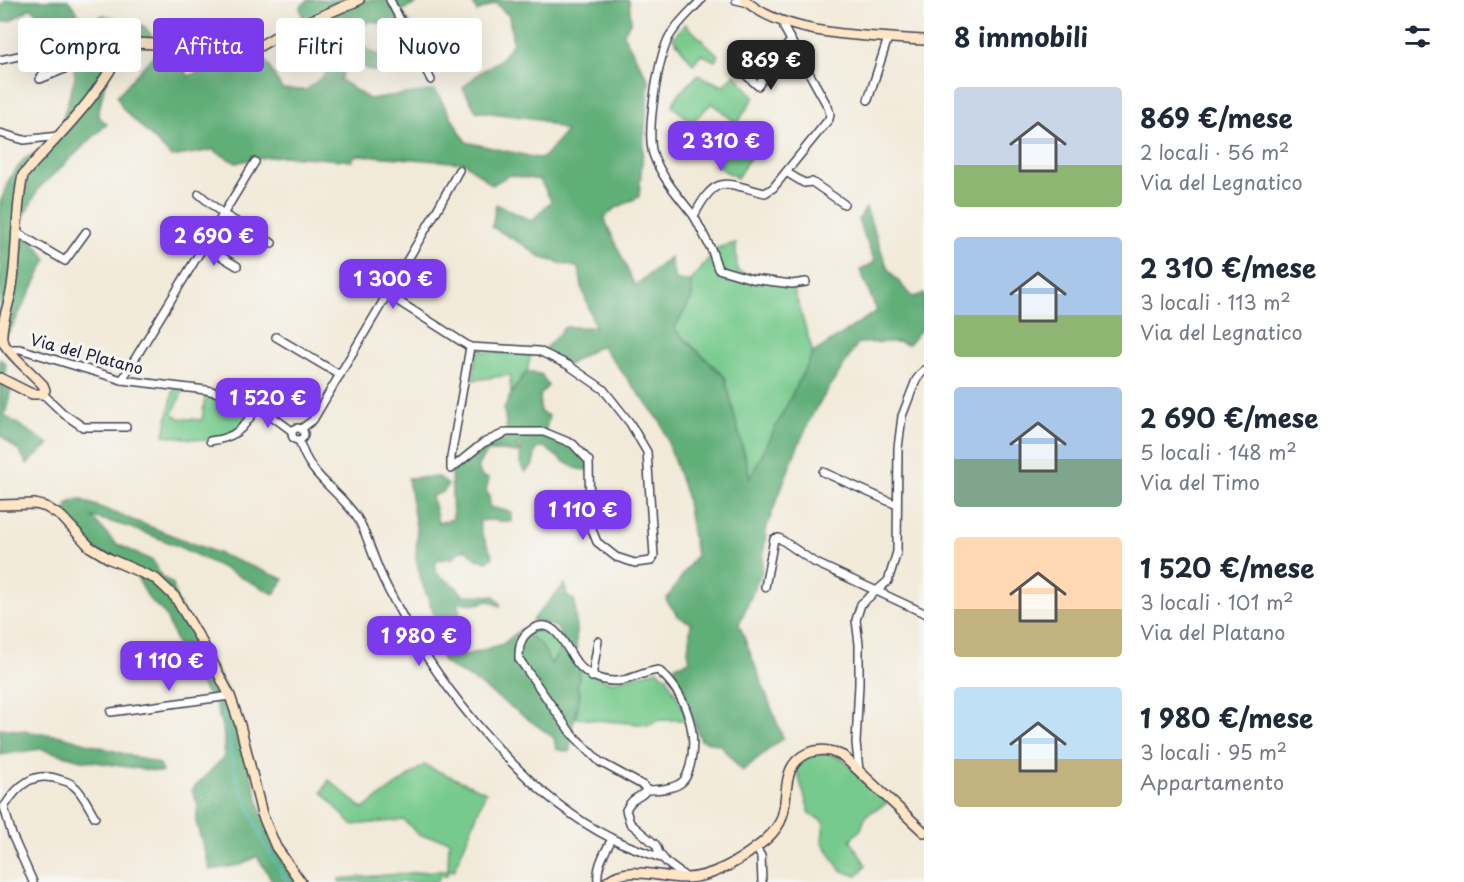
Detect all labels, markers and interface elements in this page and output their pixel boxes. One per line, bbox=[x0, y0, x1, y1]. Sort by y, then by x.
text: 8 immobili bbox=[954, 17, 1088, 56]
chip: Compra bbox=[18, 18, 141, 72]
chip: Affitta bbox=[153, 18, 264, 72]
chip: Filtri bbox=[276, 18, 365, 72]
chip: Nuovo bbox=[377, 18, 482, 72]
icon: filters bbox=[1401, 20, 1434, 53]
pin: 869 € bbox=[729, 40, 813, 91]
text: 869 € bbox=[741, 44, 801, 74]
text: 869 €/mese bbox=[1140, 98, 1293, 137]
icon: home bbox=[1002, 111, 1074, 183]
pin: 2 310 € bbox=[666, 121, 776, 172]
text: 2 310 € bbox=[682, 125, 760, 155]
text: 2 locali · 56 m² bbox=[1140, 137, 1289, 167]
text: Via del Legnatico bbox=[1140, 167, 1303, 197]
pin: 2 690 € bbox=[159, 216, 269, 267]
text: 2 690 € bbox=[174, 220, 254, 250]
text: 2 310 €/mese bbox=[1140, 248, 1316, 287]
pin: 1 300 € bbox=[338, 259, 448, 310]
icon: home bbox=[1002, 261, 1074, 333]
text: 1 300 € bbox=[353, 263, 433, 293]
text: 3 locali · 113 m² bbox=[1140, 287, 1291, 317]
text: Via del Legnatico bbox=[1140, 317, 1303, 347]
street label: Via del Platano bbox=[28, 326, 146, 380]
pin: 1 520 € bbox=[213, 378, 323, 429]
text: 1 520 € bbox=[230, 382, 306, 412]
text: 2 690 €/mese bbox=[1140, 398, 1319, 437]
icon: home bbox=[1002, 411, 1074, 483]
text: 5 locali · 148 m² bbox=[1140, 437, 1297, 467]
text: Via del Timo bbox=[1140, 467, 1260, 497]
pin: 1 110 € bbox=[528, 490, 638, 541]
text: 1 110 € bbox=[548, 494, 618, 524]
text: 1 520 €/mese bbox=[1140, 548, 1314, 587]
icon: home bbox=[1002, 561, 1074, 633]
text: 3 locali · 101 m² bbox=[1140, 587, 1294, 617]
pin: 1 980 € bbox=[364, 616, 474, 667]
text: Via del Platano bbox=[1140, 617, 1285, 647]
text: 1 980 € bbox=[381, 620, 457, 650]
pin: 1 110 € bbox=[114, 641, 224, 692]
text: 1 110 € bbox=[134, 645, 204, 675]
text: 1 980 €/mese bbox=[1140, 698, 1313, 737]
icon: home bbox=[1002, 711, 1074, 783]
text: 3 locali · 95 m² bbox=[1140, 737, 1287, 767]
text: Appartamento bbox=[1140, 767, 1284, 797]

